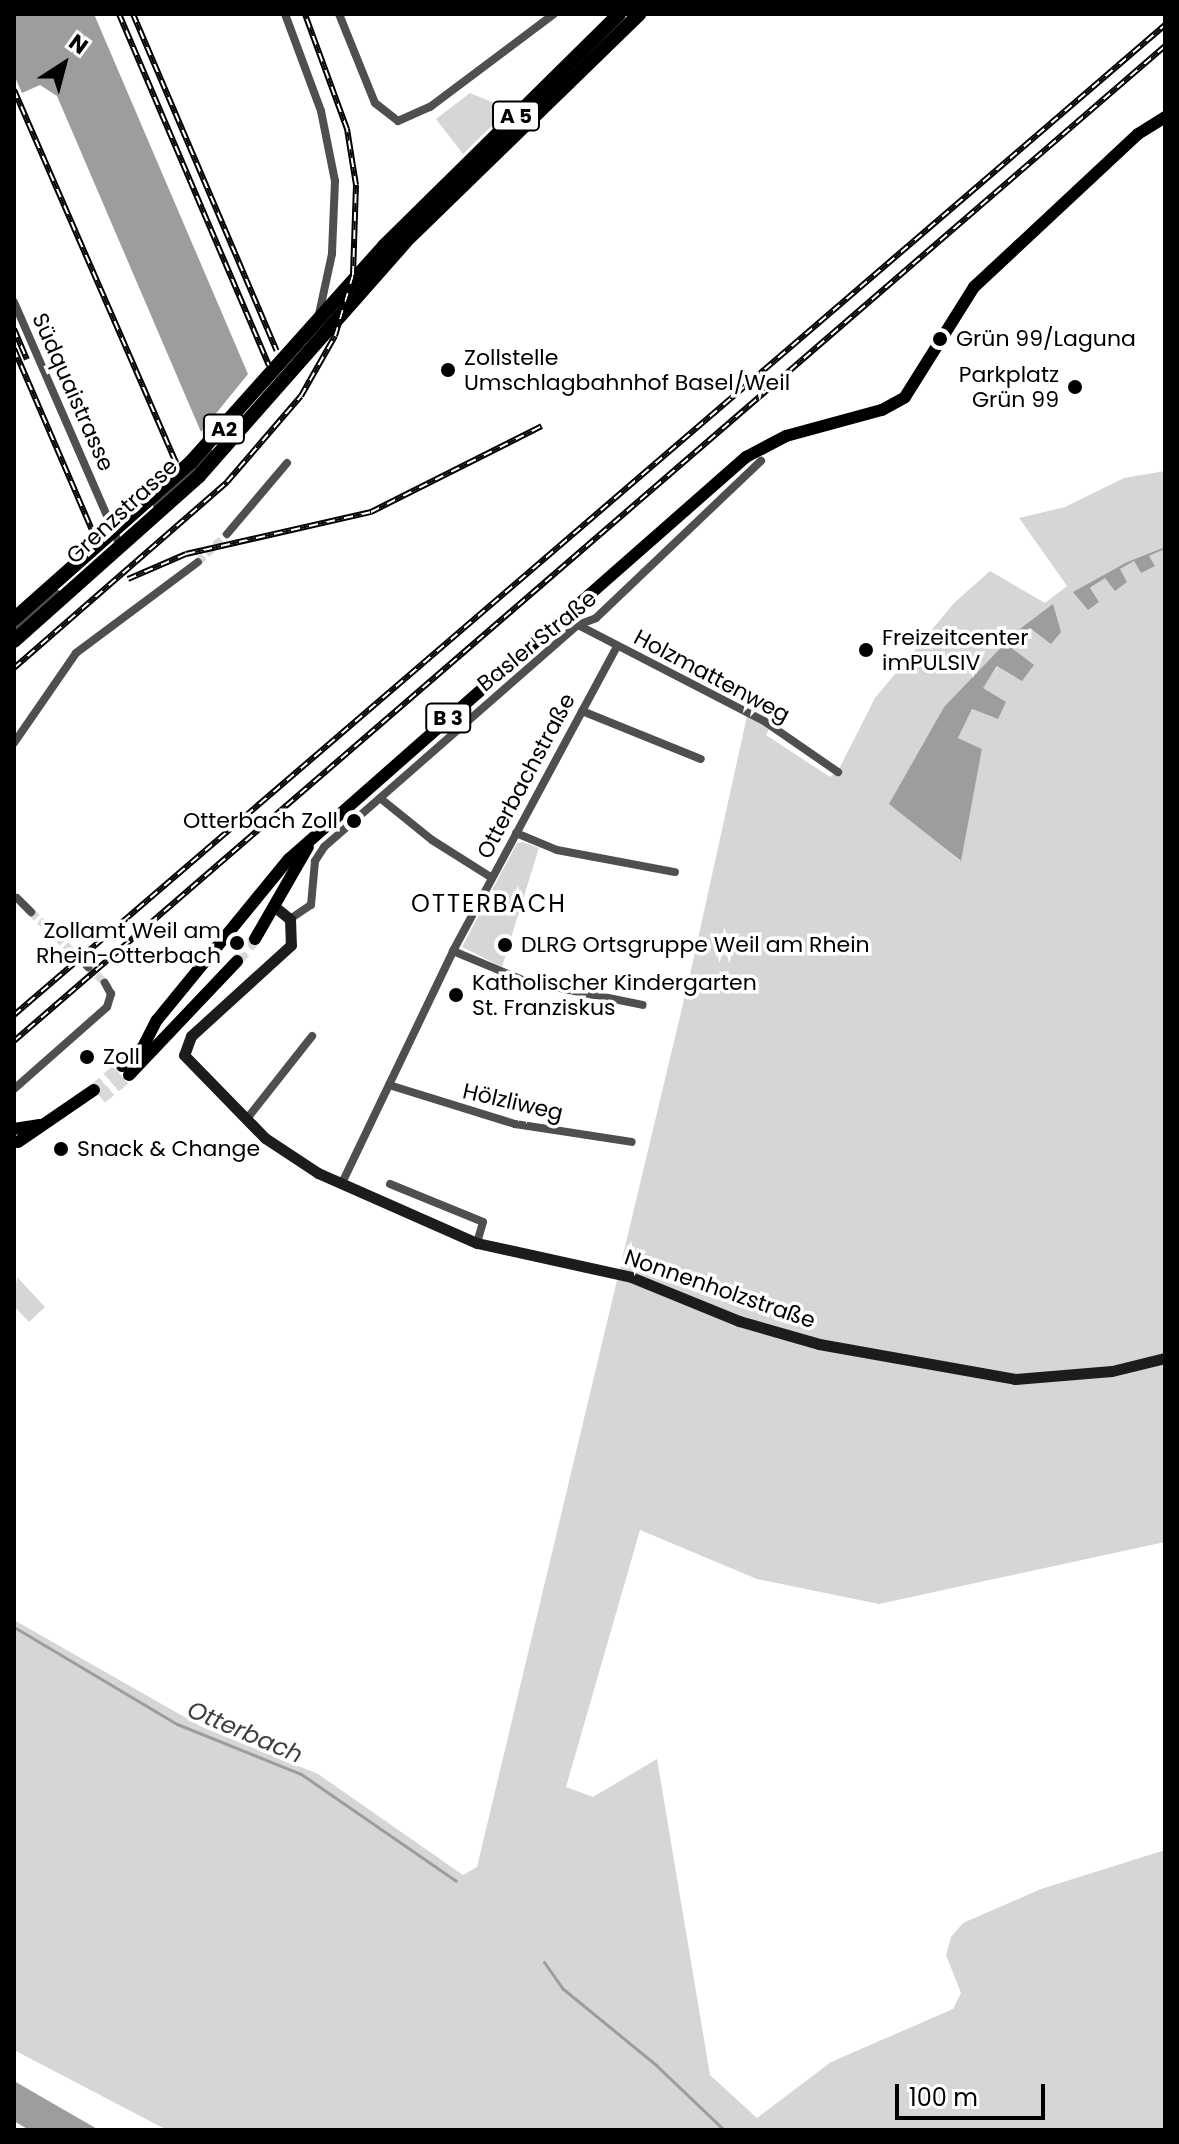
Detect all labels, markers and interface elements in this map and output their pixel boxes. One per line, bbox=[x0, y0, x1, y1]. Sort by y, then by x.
north arrow bbox=[24, 24, 104, 104]
text: N bbox=[63, 27, 94, 62]
road number: A 5 bbox=[492, 100, 540, 132]
street label: Südquaistrasse bbox=[26, 309, 120, 475]
place label: Grün 99/Laguna bbox=[956, 326, 1136, 352]
marker: Grün 99/Laguna bbox=[931, 330, 949, 348]
place label: Zollstelle Umschlagbahnhof Basel/Weil bbox=[464, 344, 790, 396]
marker: Zollstelle Umschlagbahnhof Basel/Weil bbox=[439, 361, 457, 379]
place label: Parkplatz Grün 99 bbox=[959, 361, 1059, 412]
marker: Parkplatz Grün 99 bbox=[1066, 378, 1084, 396]
road number: A2 bbox=[202, 413, 246, 445]
street label: Grenzstrasse bbox=[61, 453, 183, 569]
street label: Basler Straße bbox=[472, 585, 602, 697]
street label: Holzmattenweg bbox=[630, 624, 794, 728]
place label: Freizeitcenter imPULSIV bbox=[882, 624, 1028, 676]
marker: Freizeitcenter imPULSIV bbox=[857, 641, 875, 659]
street label: Otterbachstraße bbox=[471, 689, 581, 863]
road number: B 3 bbox=[424, 702, 472, 734]
place label: Otterbach Zoll bbox=[183, 808, 338, 834]
marker: Otterbach Zoll bbox=[345, 812, 363, 830]
district label: OTTERBACH bbox=[411, 890, 567, 918]
place label: Zollamt Weil am Rhein-Otterbach bbox=[36, 917, 221, 968]
place label: DLRG Ortsgruppe Weil am Rhein bbox=[521, 932, 870, 958]
marker: Zollamt Weil am Rhein-Otterbach bbox=[228, 934, 246, 952]
marker: DLRG Ortsgruppe Weil am Rhein bbox=[496, 936, 514, 954]
place label: Katholischer Kindergarten St. Franziskus bbox=[472, 969, 757, 1020]
marker: Katholischer Kindergarten St. Franziskus bbox=[447, 986, 465, 1004]
place label: Zoll bbox=[103, 1044, 140, 1070]
marker: Zoll bbox=[78, 1048, 96, 1066]
street label: Hölzliweg bbox=[460, 1078, 566, 1126]
place label: Snack & Change bbox=[77, 1136, 260, 1162]
marker: Snack & Change bbox=[52, 1140, 70, 1158]
street label: Nonnenholzstraße bbox=[621, 1244, 819, 1334]
water label: Otterbach bbox=[183, 1695, 307, 1769]
scale bar bbox=[899, 2068, 1049, 2118]
text: 100 m bbox=[909, 2081, 978, 2114]

